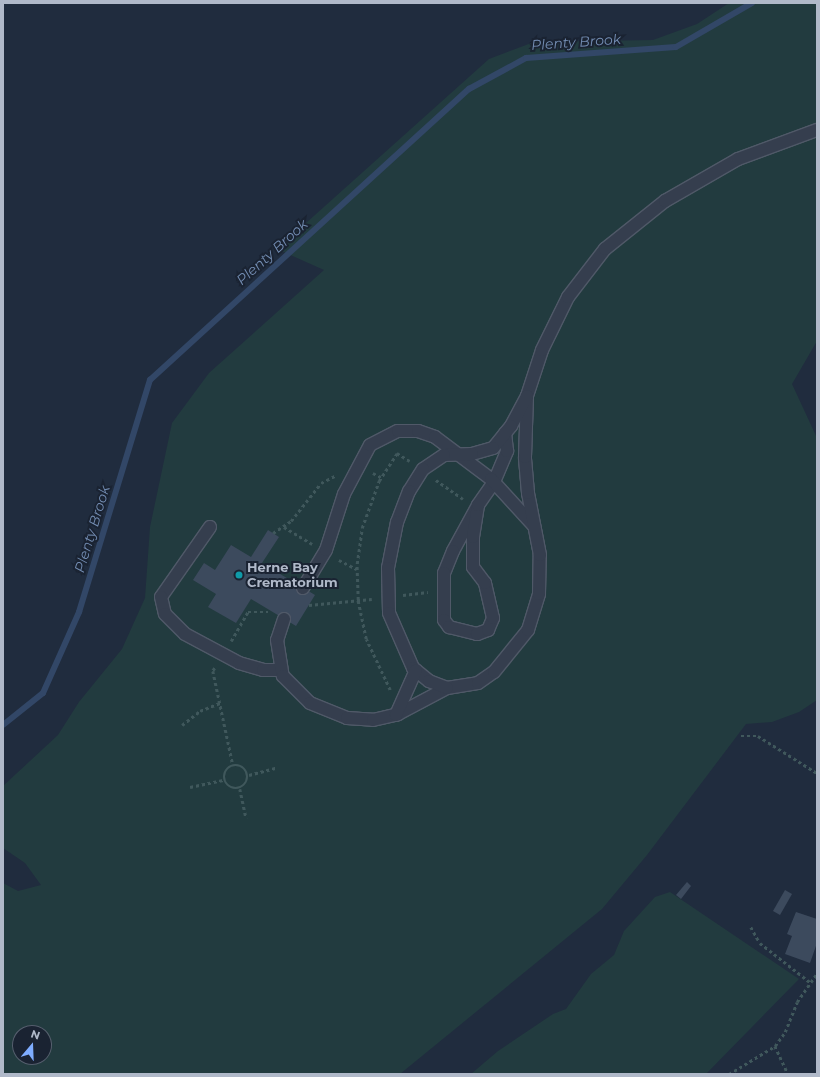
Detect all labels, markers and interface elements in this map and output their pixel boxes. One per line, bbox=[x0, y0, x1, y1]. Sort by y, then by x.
water label: Plenty Brook bbox=[530, 30, 622, 54]
water label: Plenty Brook bbox=[233, 216, 311, 288]
water label: Plenty Brook bbox=[71, 483, 113, 575]
place label: Herne Bay Crematorium bbox=[247, 560, 338, 591]
marker: Herne Bay Crematorium bbox=[234, 570, 244, 580]
north arrow bbox=[12, 1025, 52, 1065]
text: N bbox=[29, 1027, 42, 1043]

